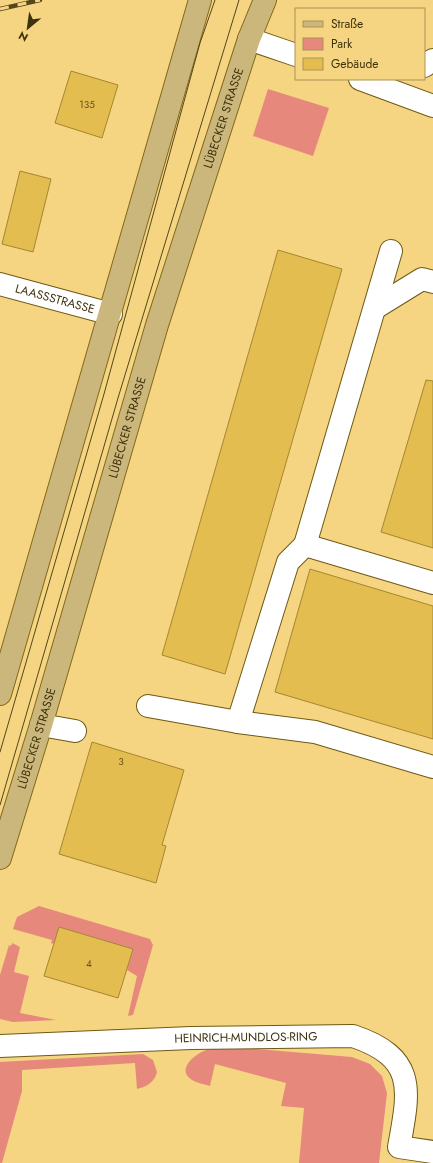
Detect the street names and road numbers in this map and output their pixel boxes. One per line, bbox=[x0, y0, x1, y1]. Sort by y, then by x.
street label: LÜBECKER STRASSE bbox=[199, 65, 248, 171]
street label: LAASSSTRASSE bbox=[13, 280, 97, 318]
street label: LÜBECKER STRASSE bbox=[104, 375, 151, 480]
street label: LÜBECKER STRASSE bbox=[13, 686, 60, 791]
street label: HEINRICH-MUNDLOS-RING bbox=[174, 1027, 318, 1048]

